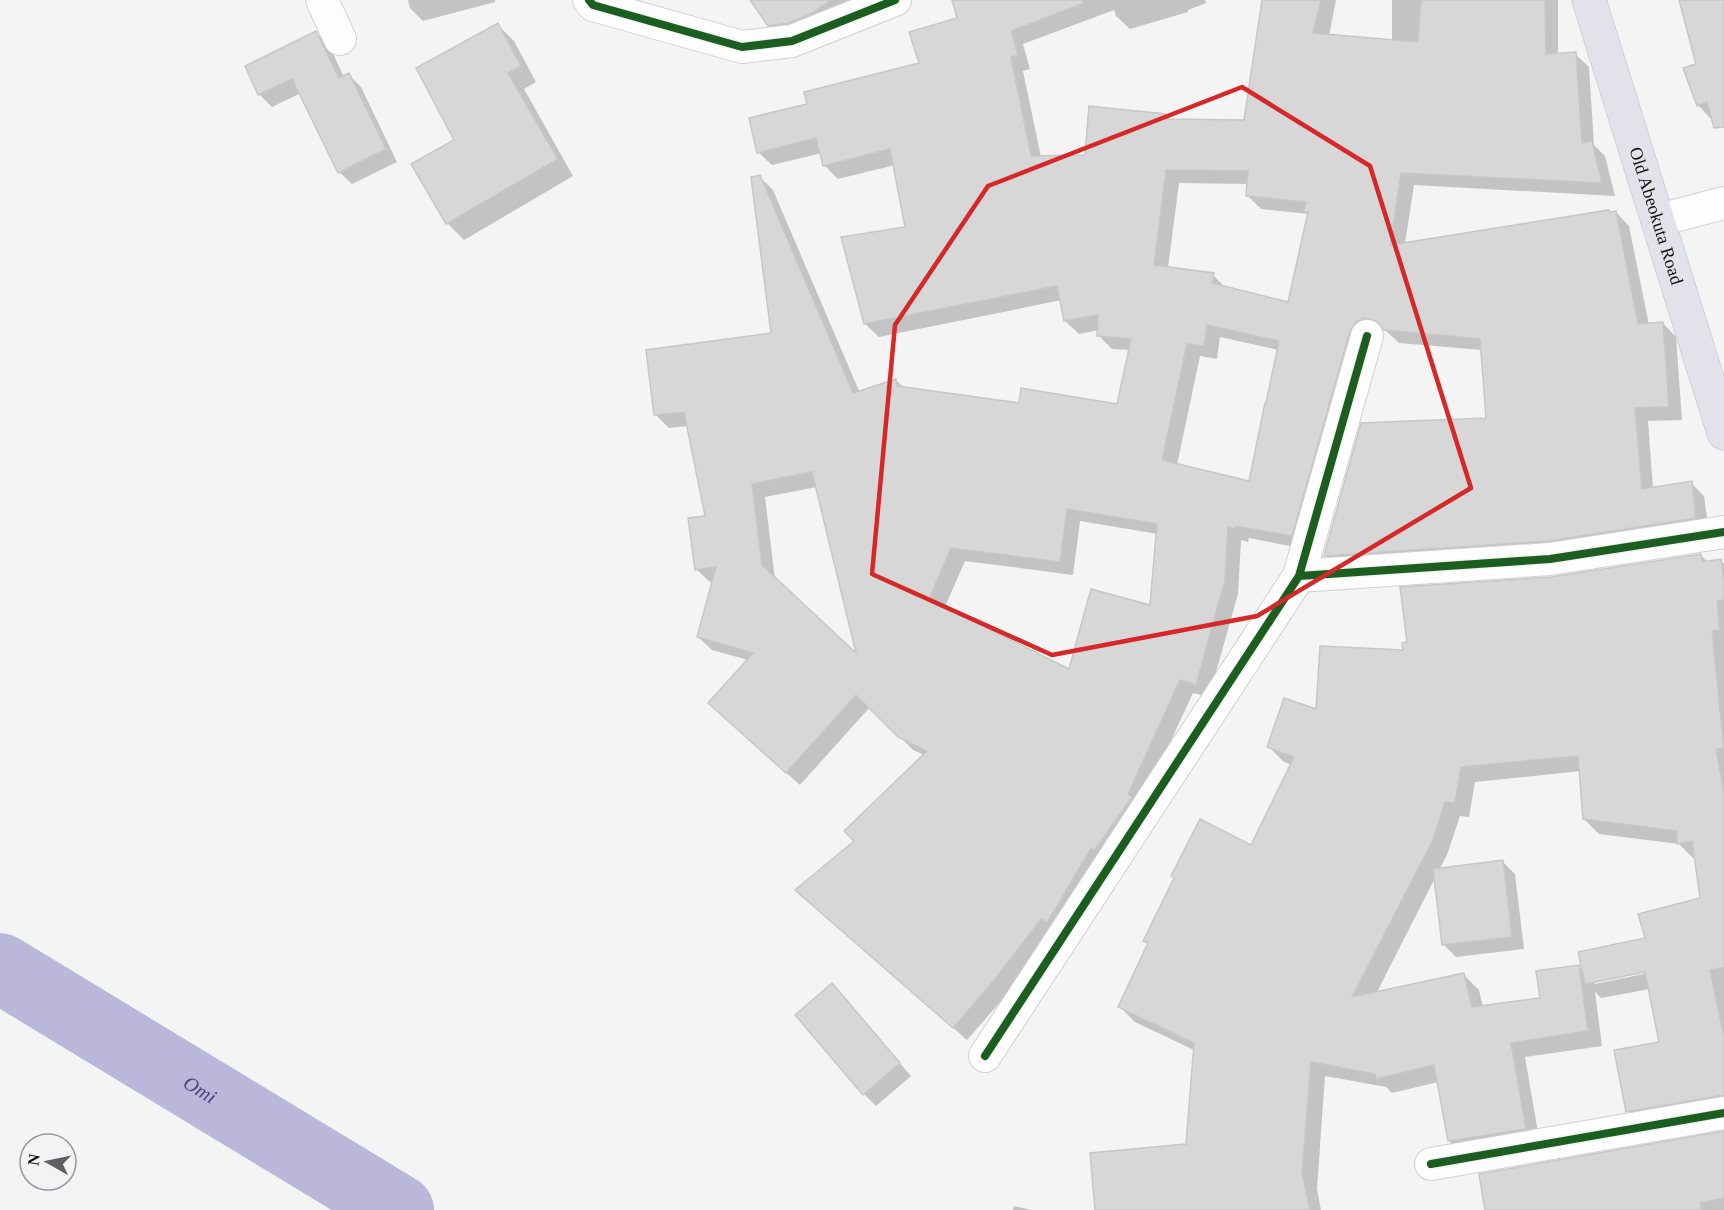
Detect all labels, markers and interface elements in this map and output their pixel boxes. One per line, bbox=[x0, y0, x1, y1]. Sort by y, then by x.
street label: Old Abeokuta Road bbox=[1625, 144, 1687, 287]
water label: Omi bbox=[180, 1071, 221, 1108]
north arrow bbox=[18, 1132, 78, 1192]
text: N bbox=[24, 1152, 43, 1167]

